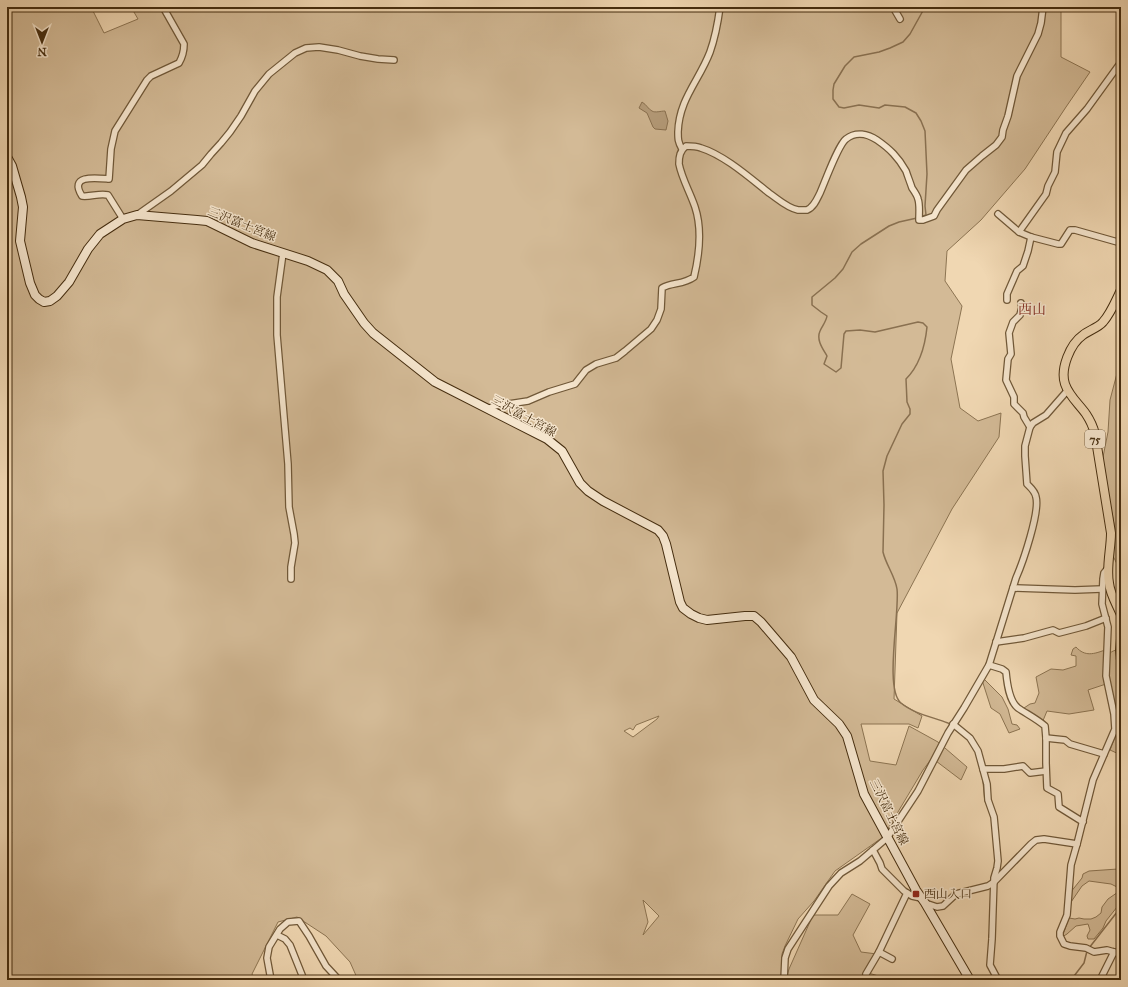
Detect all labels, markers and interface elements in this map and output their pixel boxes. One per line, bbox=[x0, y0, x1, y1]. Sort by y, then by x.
north arrow bbox=[22, 22, 62, 62]
text: N bbox=[37, 45, 47, 58]
street label: 三沢富士宮線 bbox=[206, 204, 278, 244]
district label: 西山 bbox=[1018, 301, 1046, 318]
street label: 三沢富士宮線 bbox=[489, 392, 559, 440]
road number: 75 bbox=[1085, 430, 1105, 448]
street label: 三沢富士宮線 bbox=[867, 777, 911, 847]
place label: 西山入口 bbox=[924, 887, 972, 901]
marker: 西山入口 bbox=[911, 889, 921, 899]

